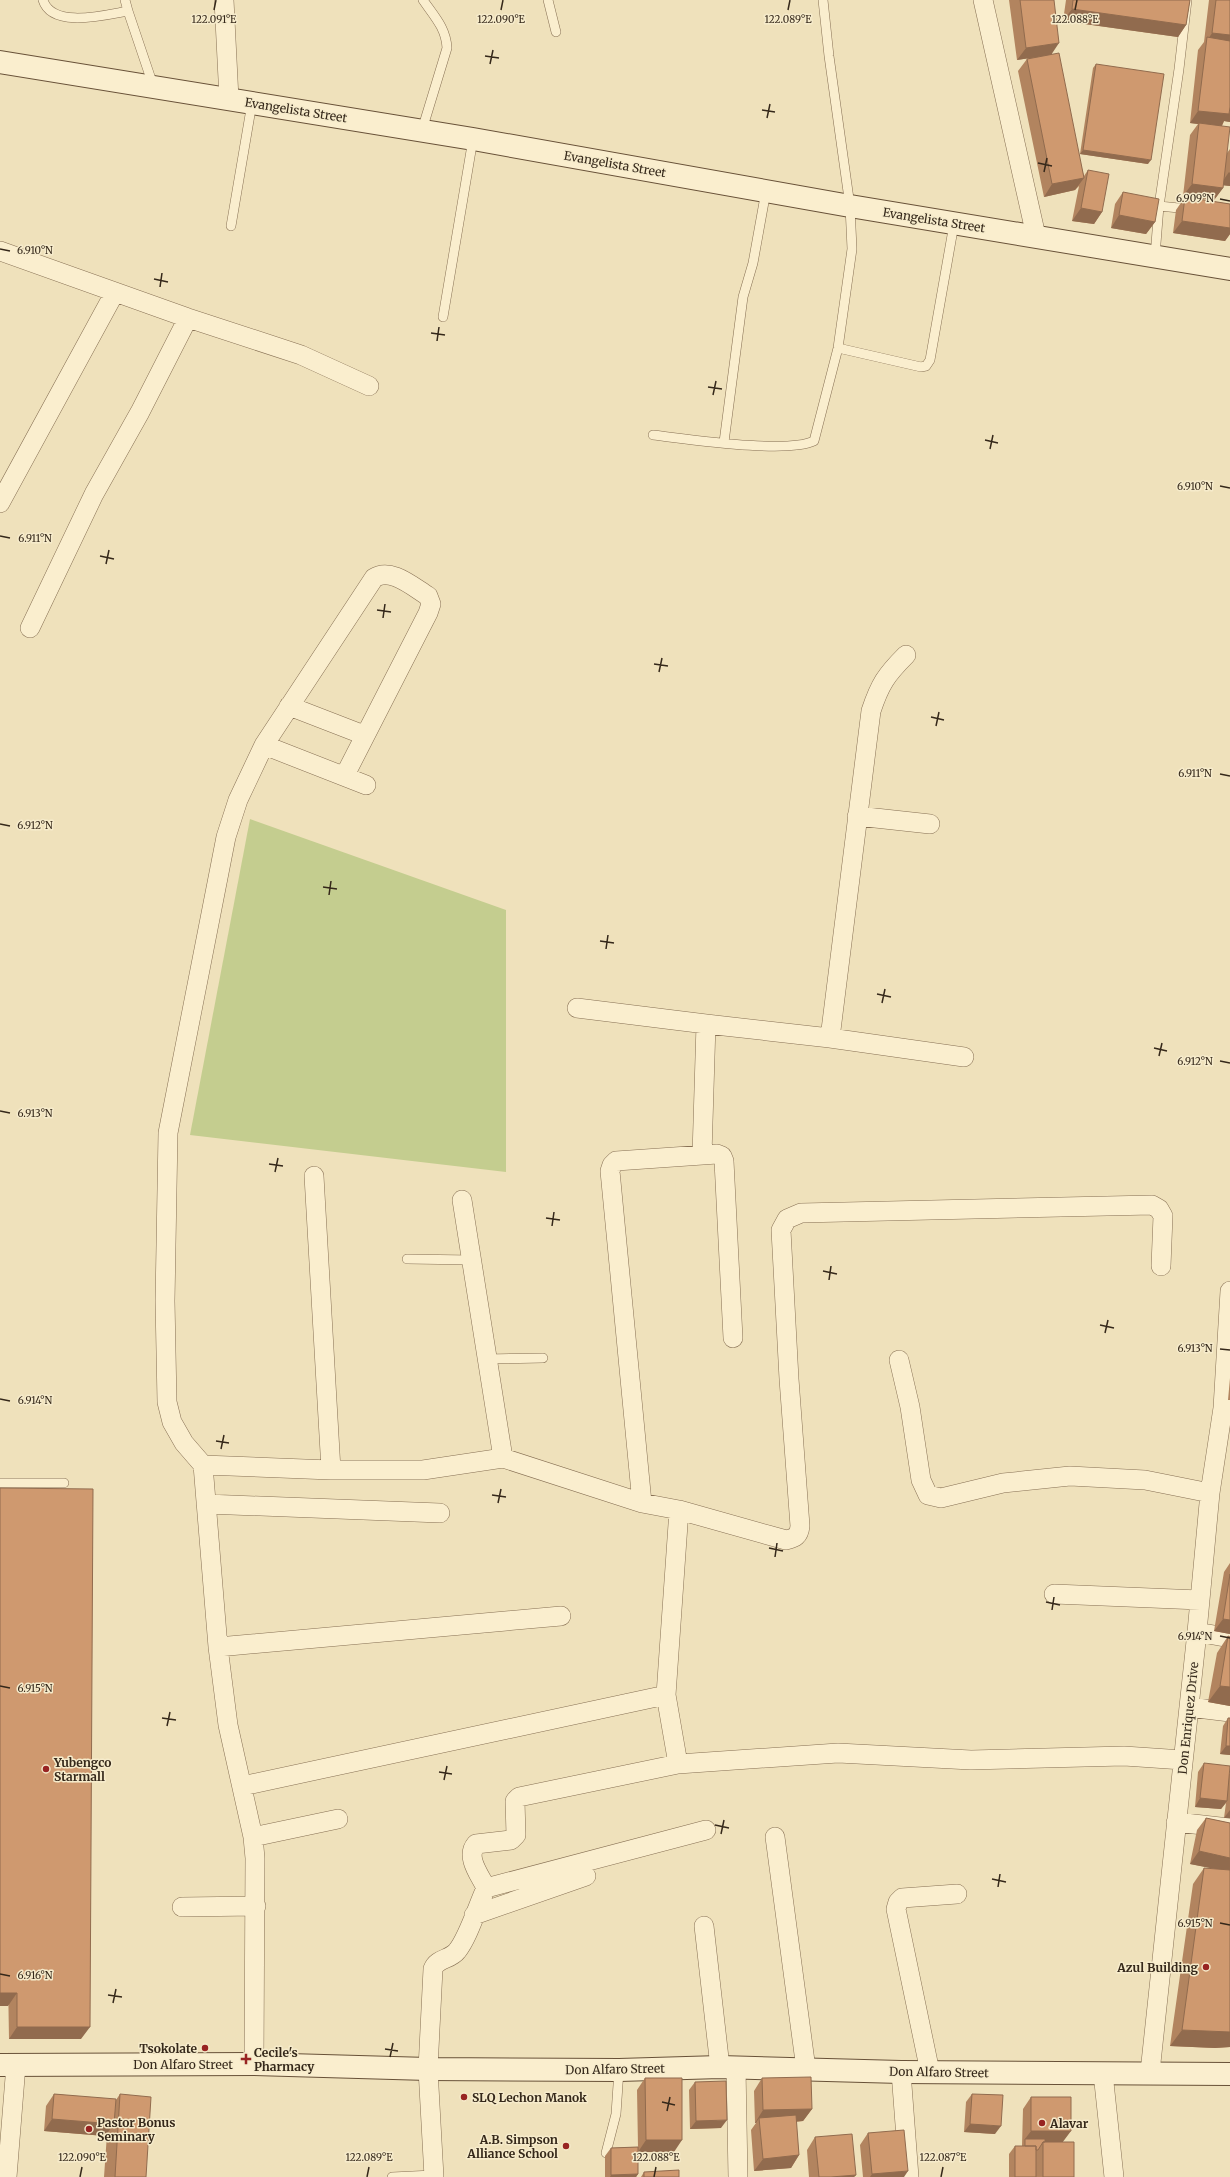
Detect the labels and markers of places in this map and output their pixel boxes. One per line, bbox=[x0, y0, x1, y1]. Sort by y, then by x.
place label: Yubengco Starmall bbox=[53, 1755, 111, 1784]
marker: Yubengco Starmall bbox=[41, 1764, 51, 1774]
place label: Azul Building bbox=[1116, 1960, 1198, 1975]
marker: Azul Building bbox=[1201, 1962, 1211, 1972]
place label: Tsokolate bbox=[139, 2041, 198, 2056]
marker: Tsokolate bbox=[200, 2043, 210, 2053]
place label: Cecile's Pharmacy bbox=[254, 2045, 315, 2074]
marker: Cecile's Pharmacy bbox=[241, 2054, 251, 2064]
place label: SLQ Lechon Manok bbox=[472, 2090, 587, 2105]
marker: SLQ Lechon Manok bbox=[459, 2092, 469, 2102]
place label: Pastor Bonus Seminary bbox=[97, 2115, 175, 2144]
place label: Alavar bbox=[1049, 2116, 1089, 2131]
marker: Alavar bbox=[1037, 2118, 1047, 2128]
marker: Pastor Bonus Seminary bbox=[84, 2124, 94, 2134]
place label: A.B. Simpson Alliance School bbox=[466, 2132, 558, 2161]
marker: A.B. Simpson Alliance School bbox=[561, 2141, 571, 2151]

